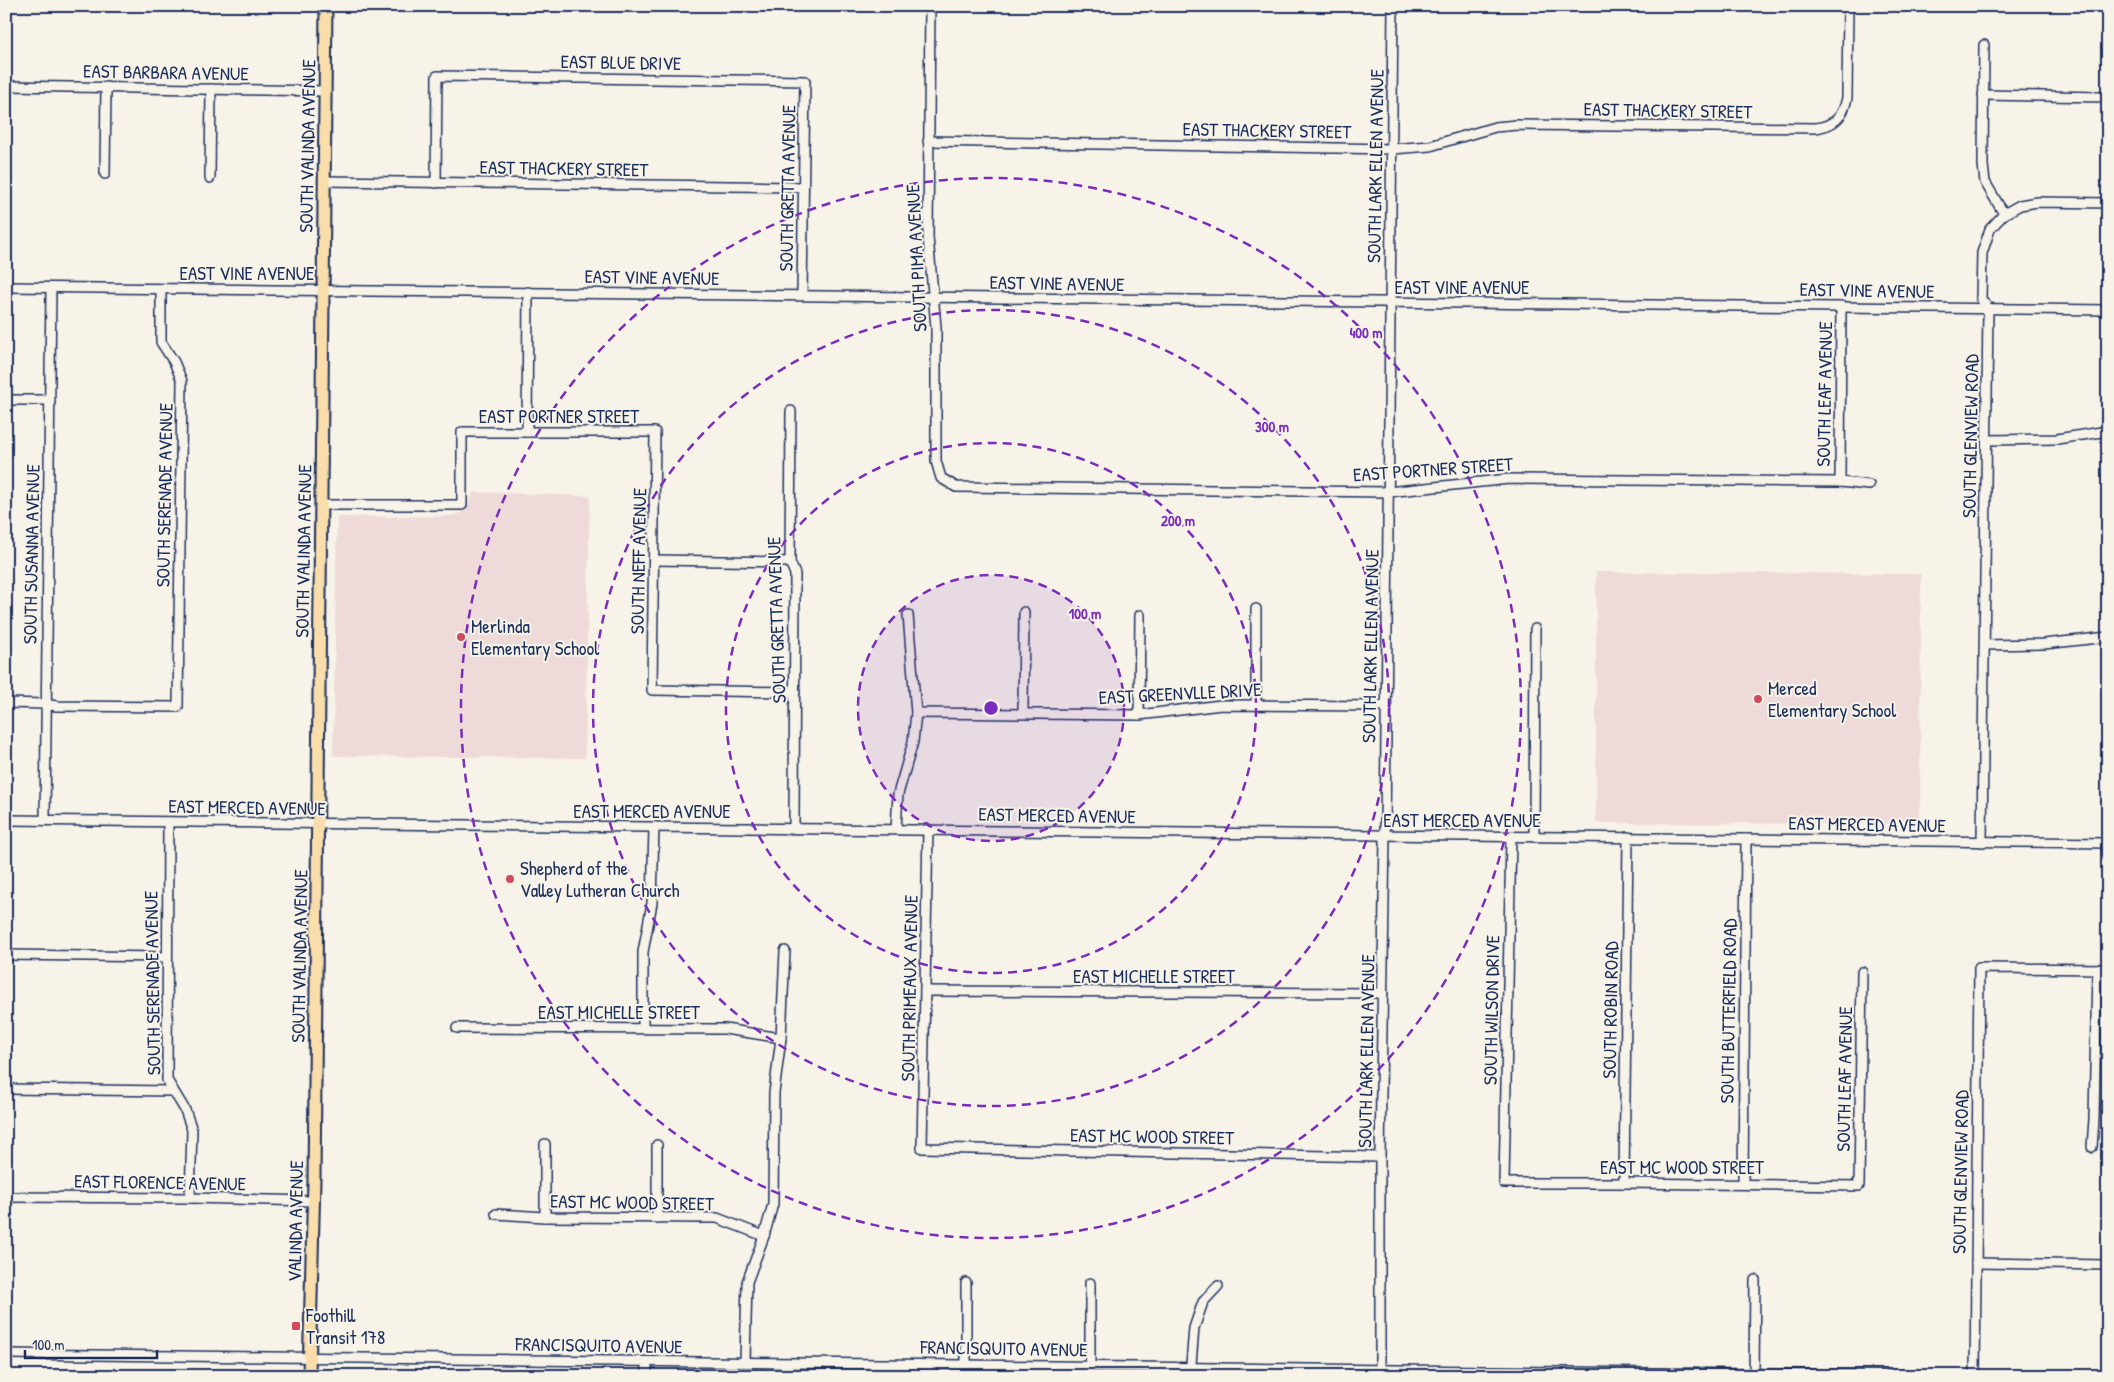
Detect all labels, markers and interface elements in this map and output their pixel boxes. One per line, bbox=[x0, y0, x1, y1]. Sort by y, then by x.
street label: EAST BLUE DRIVE bbox=[560, 48, 682, 76]
street label: EAST BARBARA AVENUE bbox=[83, 58, 250, 86]
street label: SOUTH VALINDA AVENUE bbox=[292, 58, 322, 233]
street label: SOUTH LARK ELLEN AVENUE bbox=[1360, 68, 1390, 263]
street label: EAST THACKERY STREET bbox=[1583, 96, 1754, 124]
street label: SOUTH GRETTA AVENUE bbox=[773, 104, 801, 272]
street label: EAST THACKERY STREET bbox=[1182, 116, 1353, 144]
street label: EAST THACKERY STREET bbox=[479, 154, 650, 182]
street label: SOUTH PIMA AVENUE bbox=[899, 183, 933, 332]
street label: EAST VINE AVENUE bbox=[180, 260, 315, 286]
street label: EAST VINE AVENUE bbox=[584, 263, 720, 291]
street label: EAST VINE AVENUE bbox=[989, 269, 1125, 297]
street label: EAST VINE AVENUE bbox=[1395, 274, 1530, 300]
street label: EAST VINE AVENUE bbox=[1799, 276, 1935, 304]
street label: SOUTH LEAF AVENUE bbox=[1810, 320, 1838, 467]
text: 400 m bbox=[1350, 322, 1382, 343]
street label: SOUTH GLENVIEW ROAD bbox=[1956, 354, 1984, 518]
street label: SOUTH SERENADE AVENUE bbox=[149, 402, 179, 587]
street label: EAST PORTNER STREET bbox=[479, 403, 640, 429]
text: 300 m bbox=[1255, 416, 1289, 437]
street label: EAST PORTNER STREET bbox=[1352, 450, 1515, 488]
street label: SOUTH SUSANNA AVENUE bbox=[16, 463, 46, 644]
street label: SOUTH VALINDA AVENUE bbox=[288, 463, 318, 638]
street label: SOUTH NEFF AVENUE bbox=[624, 487, 652, 634]
text: 200 m bbox=[1161, 510, 1195, 531]
street label: SOUTH GRETTA AVENUE bbox=[760, 536, 792, 704]
street label: SOUTH LARK ELLEN AVENUE bbox=[1355, 548, 1385, 743]
text: 100 m bbox=[1069, 603, 1101, 624]
place label: Merlinda Elementary School bbox=[471, 613, 600, 661]
marker: Merlinda Elementary School bbox=[455, 631, 467, 643]
place label: Merced Elementary School bbox=[1768, 675, 1897, 723]
street label: EAST GREENVLLE DRIVE bbox=[1098, 676, 1263, 710]
marker: Merced Elementary School bbox=[1752, 693, 1764, 705]
centre of rings bbox=[982, 699, 1000, 717]
street label: EAST MERCED AVENUE bbox=[168, 793, 327, 821]
street label: EAST MERCED AVENUE bbox=[573, 798, 731, 824]
street label: EAST MERCED AVENUE bbox=[978, 801, 1137, 829]
street label: EAST MERCED AVENUE bbox=[1383, 807, 1541, 833]
street label: EAST MERCED AVENUE bbox=[1788, 810, 1947, 838]
place label: Shepherd of the Valley Lutheran Church bbox=[520, 855, 679, 903]
street label: SOUTH VALINDA AVENUE bbox=[284, 868, 314, 1043]
marker: Shepherd of the Valley Lutheran Church bbox=[504, 873, 516, 885]
street label: SOUTH SERENADE AVENUE bbox=[137, 890, 167, 1075]
street label: SOUTH PRIMEAUX AVENUE bbox=[894, 894, 924, 1082]
street label: SOUTH BUTTERFIELD ROAD bbox=[1713, 918, 1743, 1104]
street label: SOUTH WILSON DRIVE bbox=[1477, 934, 1505, 1085]
street label: SOUTH ROBIN ROAD bbox=[1596, 941, 1624, 1079]
street label: SOUTH LARK ELLEN AVENUE bbox=[1351, 953, 1381, 1148]
street label: EAST MICHELLE STREET bbox=[1073, 963, 1236, 989]
street label: EAST MICHELLE STREET bbox=[538, 999, 701, 1025]
street label: SOUTH LEAF AVENUE bbox=[1830, 1005, 1858, 1152]
street label: SOUTH GLENVIEW ROAD bbox=[1946, 1090, 1974, 1254]
street label: EAST MC WOOD STREET bbox=[1070, 1122, 1235, 1150]
street label: EAST MC WOOD STREET bbox=[1600, 1154, 1765, 1180]
street label: VALINDA AVENUE bbox=[281, 1159, 309, 1282]
street label: EAST FLORENCE AVENUE bbox=[74, 1168, 247, 1197]
street label: EAST MC WOOD STREET bbox=[550, 1188, 715, 1216]
place label: Foothill Transit 178 bbox=[305, 1302, 385, 1350]
marker: Foothill Transit 178 bbox=[290, 1320, 302, 1332]
scale bar bbox=[25, 1327, 158, 1359]
street label: FRANCISQUITO AVENUE bbox=[514, 1331, 683, 1359]
text: 100 m bbox=[32, 1334, 65, 1355]
street label: FRANCISQUITO AVENUE bbox=[919, 1334, 1088, 1362]

